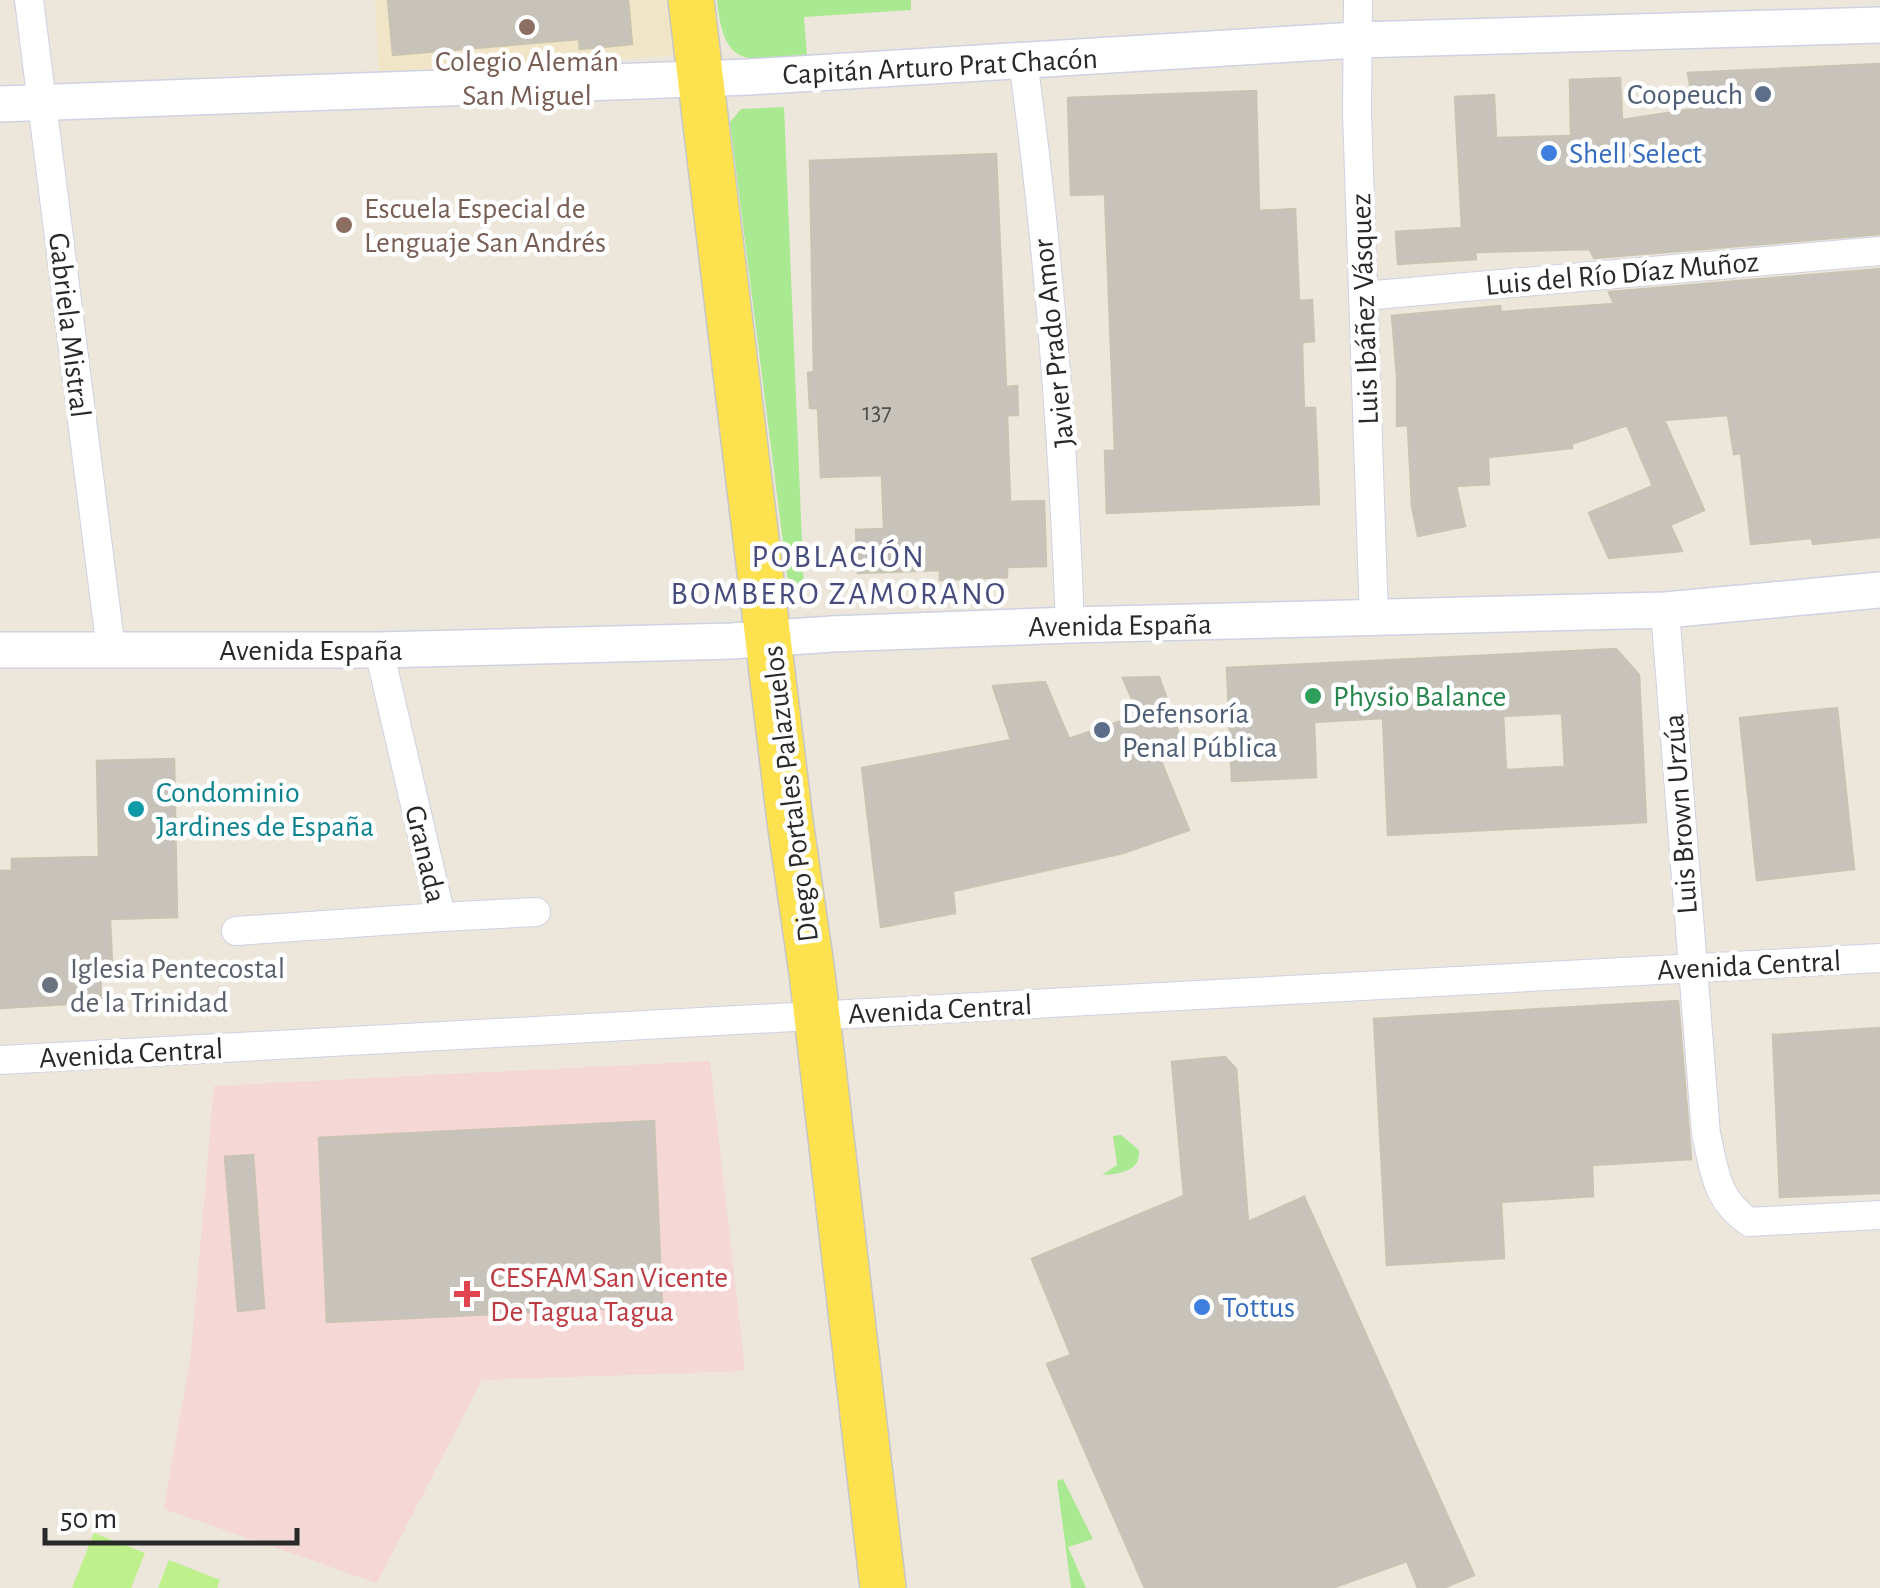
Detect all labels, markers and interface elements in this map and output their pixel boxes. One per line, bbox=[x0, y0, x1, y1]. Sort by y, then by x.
marker: Colegio Alemán San Miguel bbox=[516, 16, 538, 38]
street label: Capitán Arturo Prat Chacón bbox=[782, 44, 1098, 90]
place label: Colegio Alemán San Miguel bbox=[435, 47, 619, 111]
place label: Coopeuch bbox=[1627, 80, 1743, 110]
marker: Coopeuch bbox=[1752, 83, 1774, 105]
place label: Shell Select bbox=[1569, 139, 1702, 169]
marker: Shell Select bbox=[1538, 142, 1560, 164]
street label: Luis Ibáñez Vásquez bbox=[1346, 193, 1384, 425]
place label: Escuela Especial de Lenguaje San Andrés bbox=[364, 194, 606, 258]
marker: Escuela Especial de Lenguaje San Andrés bbox=[333, 214, 355, 236]
street label: Gabriela Mistral bbox=[43, 231, 95, 419]
street label: Javier Prado Amor bbox=[1028, 237, 1080, 449]
street label: Luis del Río Díaz Muñoz bbox=[1484, 247, 1760, 301]
house number: 137 bbox=[862, 400, 892, 425]
district label: POBLACIÓN BOMBERO ZAMORANO bbox=[670, 539, 1008, 610]
street label: Avenida España bbox=[1028, 609, 1212, 643]
street label: Avenida España bbox=[219, 636, 403, 666]
street label: Diego Portales Palazuelos bbox=[758, 644, 824, 944]
place label: Physio Balance bbox=[1333, 682, 1506, 712]
marker: Physio Balance bbox=[1302, 685, 1324, 707]
place label: Defensoría Penal Pública bbox=[1122, 699, 1278, 763]
street label: Luis Brown Urzúa bbox=[1659, 713, 1703, 915]
marker: Defensoría Penal Pública bbox=[1091, 719, 1113, 741]
place label: Condominio Jardines de España bbox=[156, 778, 374, 842]
marker: Condominio Jardines de España bbox=[125, 798, 147, 820]
street label: Granada bbox=[399, 803, 451, 906]
street label: Avenida Central bbox=[1656, 946, 1842, 986]
place label: Iglesia Pentecostal de la Trinidad bbox=[70, 954, 285, 1018]
marker: Iglesia Pentecostal de la Trinidad bbox=[39, 974, 61, 996]
street label: Avenida Central bbox=[847, 990, 1033, 1030]
street label: Avenida Central bbox=[38, 1034, 224, 1074]
place label: CESFAM San Vicente De Tagua Tagua bbox=[490, 1263, 728, 1327]
marker: CESFAM San Vicente De Tagua Tagua bbox=[454, 1281, 480, 1307]
place label: Tottus bbox=[1222, 1293, 1295, 1323]
marker: Tottus bbox=[1191, 1296, 1213, 1318]
scale bar bbox=[45, 1483, 298, 1545]
text: 50 m bbox=[60, 1504, 117, 1534]

